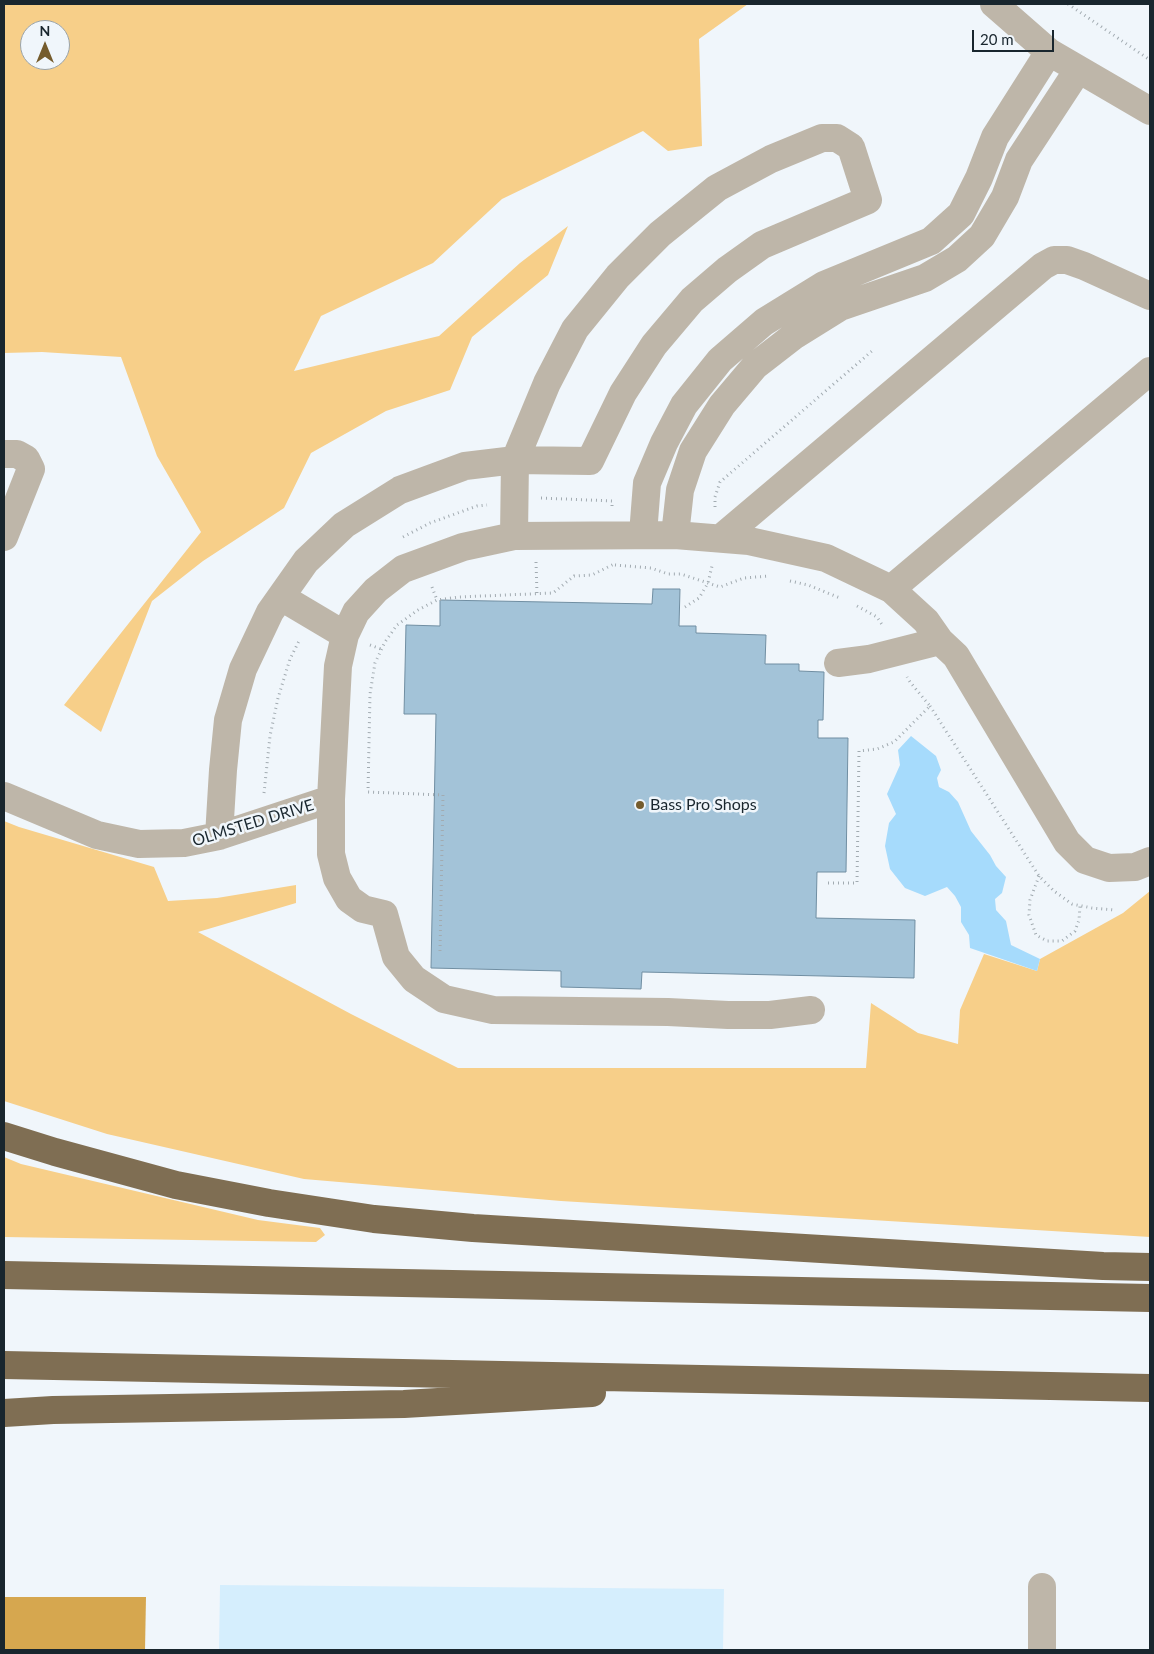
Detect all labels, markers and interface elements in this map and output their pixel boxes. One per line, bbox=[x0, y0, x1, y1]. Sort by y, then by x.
north arrow bbox=[20, 20, 70, 70]
scale bar bbox=[974, 20, 1056, 52]
text: N bbox=[40, 22, 50, 39]
text: 20 m bbox=[980, 30, 1014, 48]
street label: OLMSTED DRIVE bbox=[190, 795, 316, 851]
place label: Bass Pro Shops bbox=[650, 795, 757, 815]
marker: Bass Pro Shops bbox=[634, 799, 646, 811]

